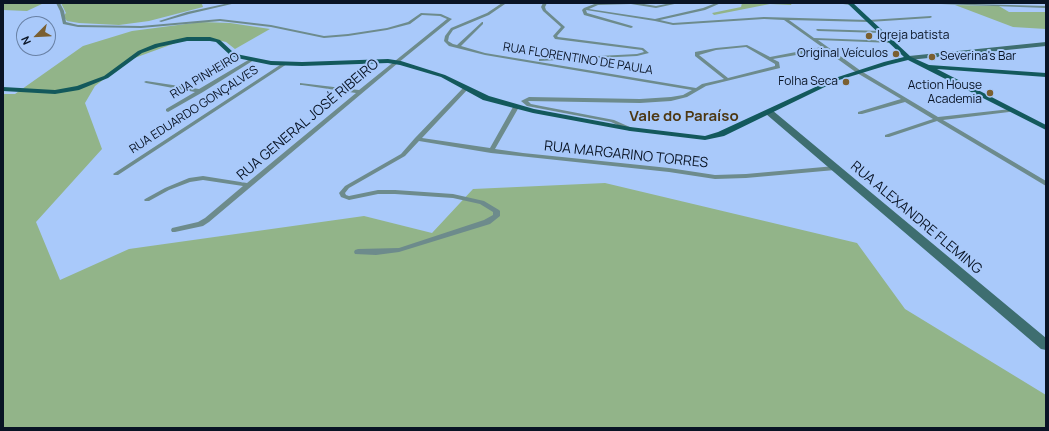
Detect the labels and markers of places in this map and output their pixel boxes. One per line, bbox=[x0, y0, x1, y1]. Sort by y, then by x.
place label: Igreja batista bbox=[877, 29, 949, 43]
marker: Igreja batista bbox=[864, 31, 874, 41]
place label: Original Veículos bbox=[797, 47, 888, 61]
marker: Original Veículos bbox=[891, 49, 901, 59]
place label: Severina's Bar bbox=[940, 50, 1016, 64]
marker: Severina's Bar bbox=[927, 52, 937, 62]
place label: Folha Seca bbox=[778, 75, 838, 89]
marker: Folha Seca bbox=[841, 77, 851, 87]
place label: Action House Academia bbox=[908, 79, 982, 107]
marker: Action House Academia bbox=[985, 88, 995, 98]

